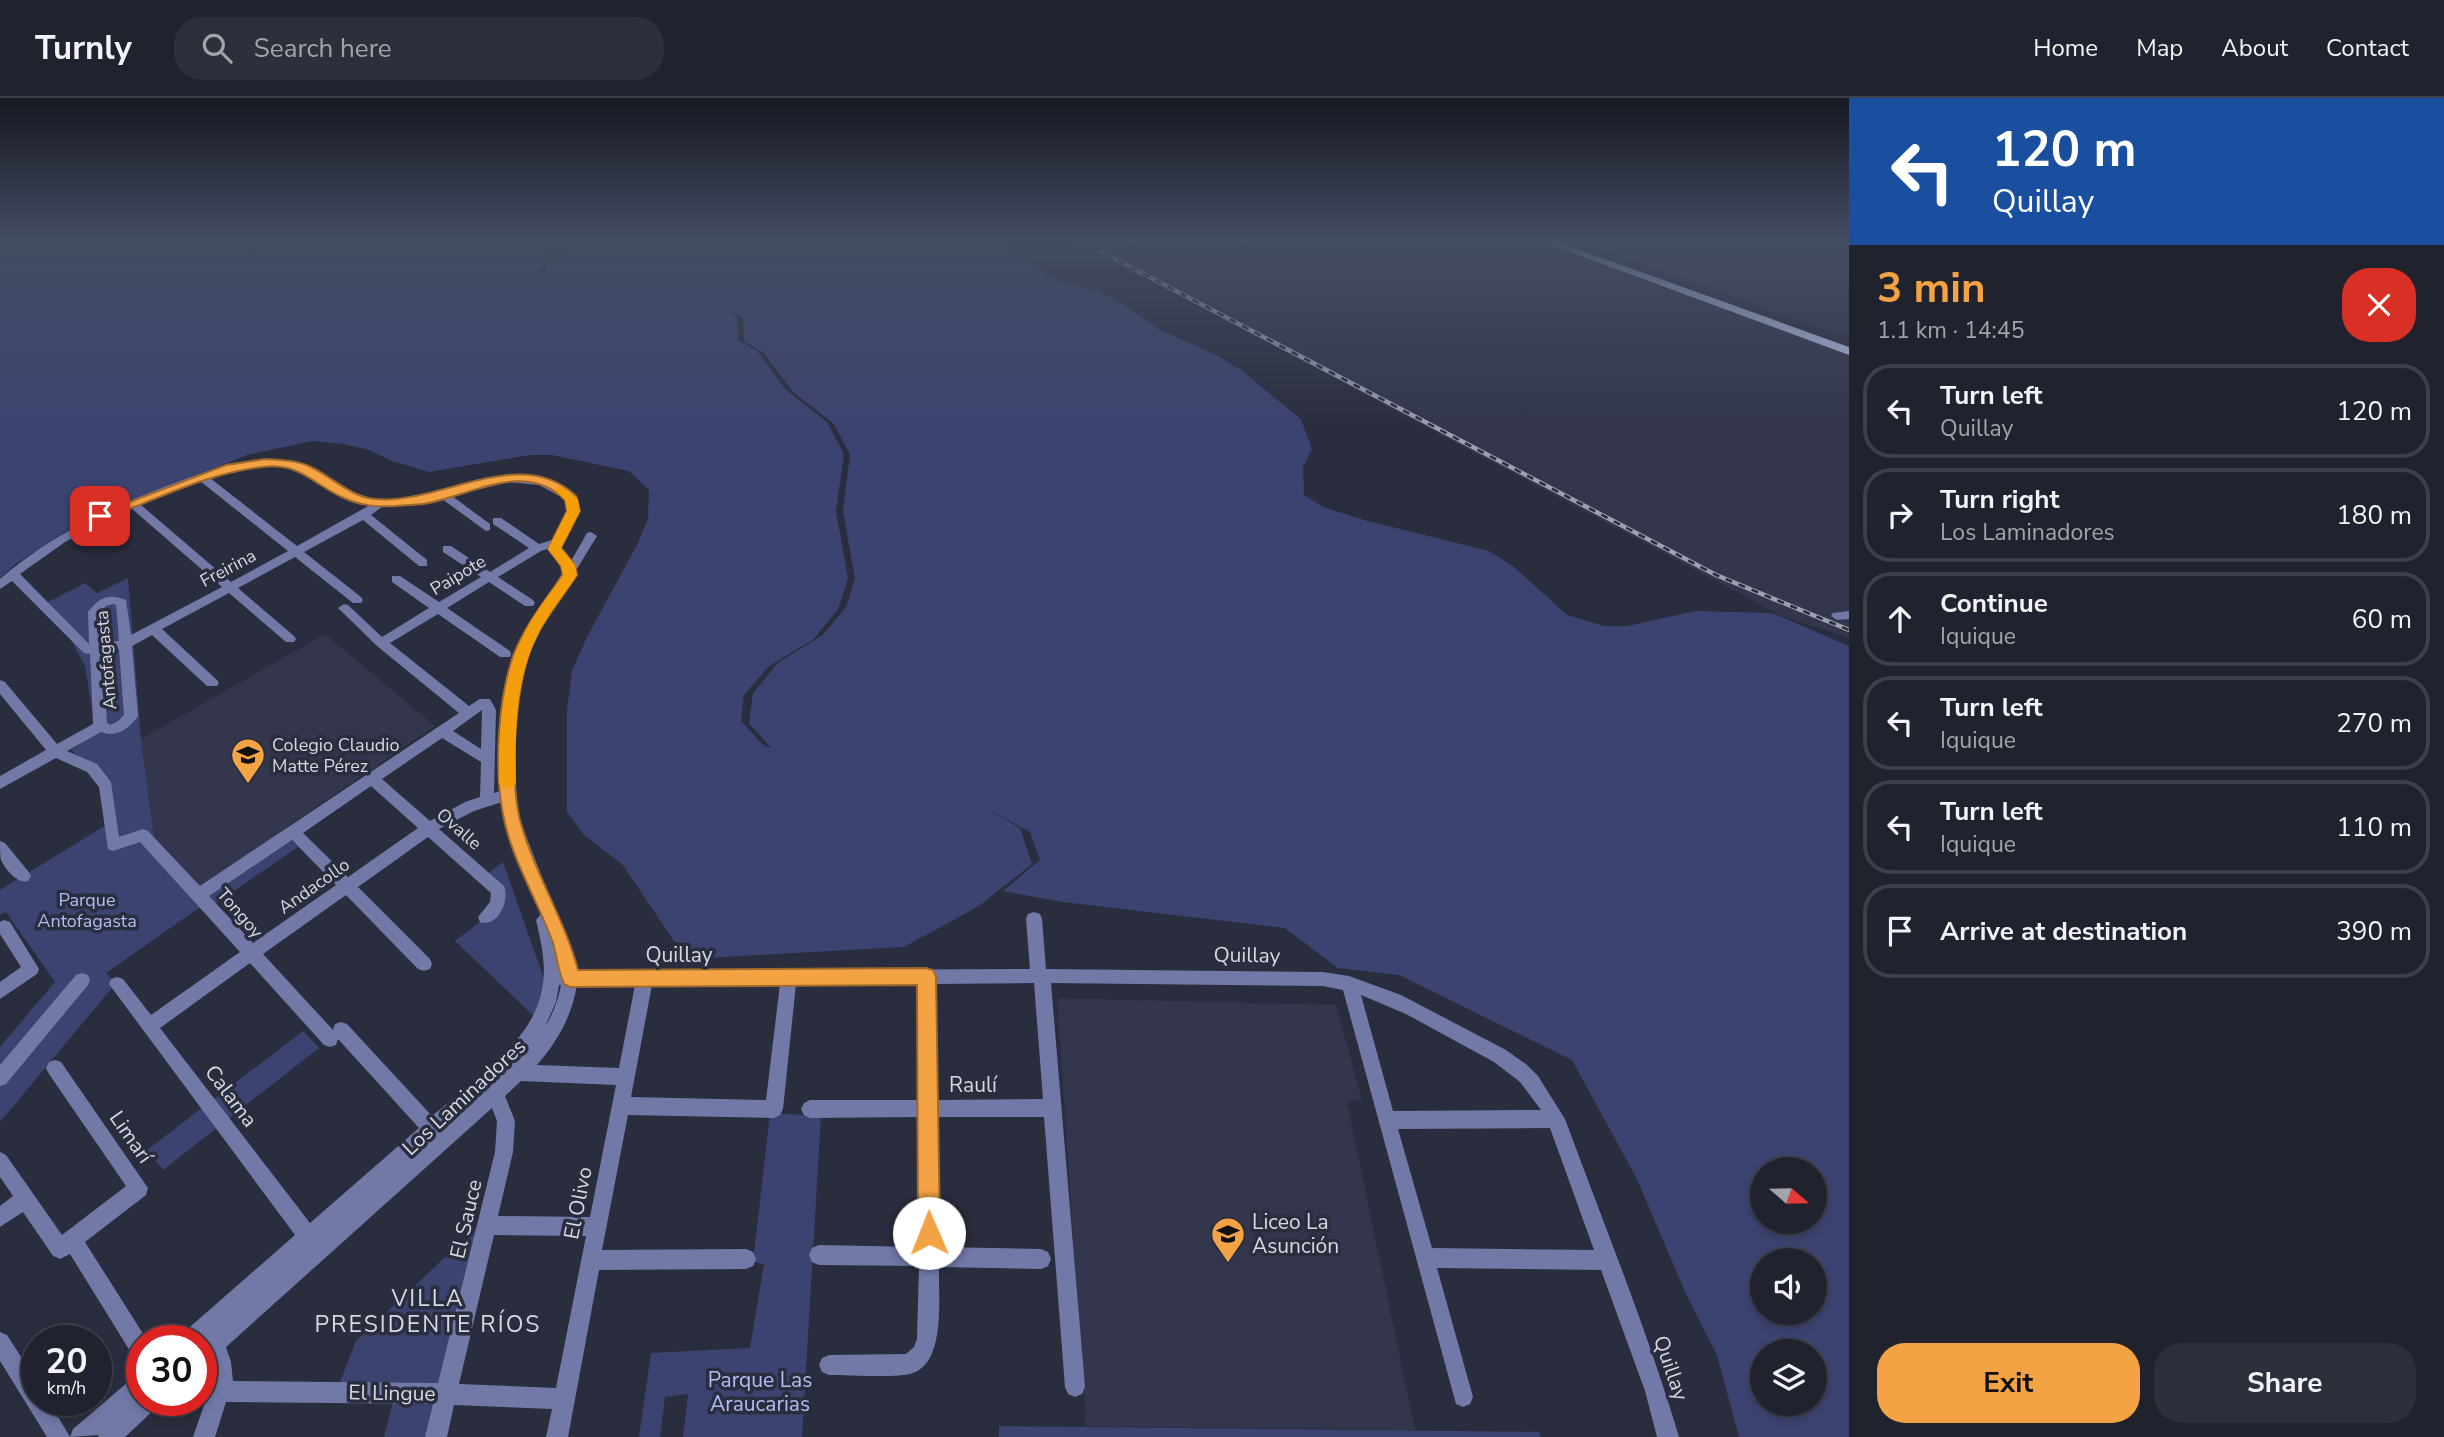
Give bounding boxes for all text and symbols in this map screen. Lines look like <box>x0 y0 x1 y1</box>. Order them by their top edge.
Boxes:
search box <box>174 17 664 80</box>
text: Turnly <box>35 26 132 71</box>
icon: search <box>198 29 236 67</box>
text: Search here <box>254 31 392 66</box>
text: Home <box>2033 32 2098 64</box>
text: Map <box>2136 32 2183 64</box>
text: About <box>2221 32 2288 64</box>
text: Contact <box>2326 32 2409 64</box>
text: 120 m <box>1992 116 2136 183</box>
icon: left <box>1877 126 1968 217</box>
text: Quillay <box>1992 180 2094 223</box>
text: 3 min <box>1877 260 1986 317</box>
button: close <box>2342 268 2416 342</box>
text: 1.1 km · 14:45 <box>1877 315 2024 346</box>
text: Turn left <box>1940 378 2043 413</box>
icon: left <box>1881 392 1919 430</box>
text: 120 m <box>2336 394 2412 429</box>
text: Quillay <box>1940 413 2013 444</box>
text: Turn right <box>1940 482 2059 517</box>
pin <box>70 486 130 546</box>
icon: right <box>1881 496 1919 534</box>
icon: arrive <box>81 497 119 535</box>
text: 180 m <box>2336 498 2412 533</box>
text: Los Laminadores <box>1940 517 2115 548</box>
street label: Freirina <box>196 543 260 593</box>
street label: Paipote <box>426 549 490 601</box>
text: Continue <box>1940 586 2048 621</box>
icon: ahead <box>1881 600 1919 638</box>
text: 60 m <box>2352 602 2412 637</box>
street label: Antofagasta <box>90 609 122 711</box>
text: Iquique <box>1940 621 2016 652</box>
text: Turn left <box>1940 690 2043 725</box>
icon: left <box>1881 704 1919 742</box>
text: 270 m <box>2336 706 2412 741</box>
text: Iquique <box>1940 725 2016 756</box>
place label: Colegio Claudio Matte Pérez <box>272 733 399 778</box>
school or university icon: Colegio Claudio Matte Pérez <box>229 736 267 785</box>
text: Turn left <box>1940 794 2043 829</box>
street label: Ovalle <box>431 803 487 855</box>
icon: left <box>1881 808 1919 846</box>
text: 110 m <box>2336 810 2412 845</box>
text: Iquique <box>1940 829 2016 860</box>
street label: Andacollo <box>273 853 355 919</box>
street label: Tongoy <box>211 883 269 944</box>
park label: Parque Antofagasta <box>37 888 137 933</box>
icon: arrive <box>1881 912 1919 950</box>
text: Arrive at destination <box>1940 914 2187 949</box>
text: 390 m <box>2336 914 2412 949</box>
street label: Quillay <box>1213 940 1281 970</box>
street label: Quillay <box>645 941 713 969</box>
street label: Los Laminadores <box>396 1032 532 1162</box>
street label: Calama <box>198 1059 264 1133</box>
street label: Raulí <box>949 1071 998 1099</box>
street label: Limarí <box>103 1105 160 1170</box>
north arrow <box>1750 1157 1827 1234</box>
map controls <box>1750 1157 1827 1416</box>
street label: El Olivo <box>557 1164 599 1242</box>
street label: El Sauce <box>443 1177 489 1261</box>
position arrow <box>892 1196 966 1270</box>
place label: Liceo La Asunción <box>1252 1208 1339 1260</box>
school or university icon: Liceo La Asunción <box>1209 1215 1247 1264</box>
button: sound <box>1750 1248 1827 1325</box>
district label: VILLA PRESIDENTE RÍOS <box>315 1283 541 1340</box>
speed limit sign: 30 <box>126 1325 217 1416</box>
street label: Quillay <box>1647 1332 1695 1404</box>
text: 20 <box>45 1338 88 1385</box>
button: layers <box>1750 1339 1827 1416</box>
button: Exit <box>1877 1343 2140 1423</box>
button: Share <box>2154 1343 2416 1423</box>
park label: Parque Las Araucarias <box>708 1366 812 1418</box>
text: km/h <box>47 1376 86 1400</box>
street label: El Lingue <box>348 1378 436 1408</box>

